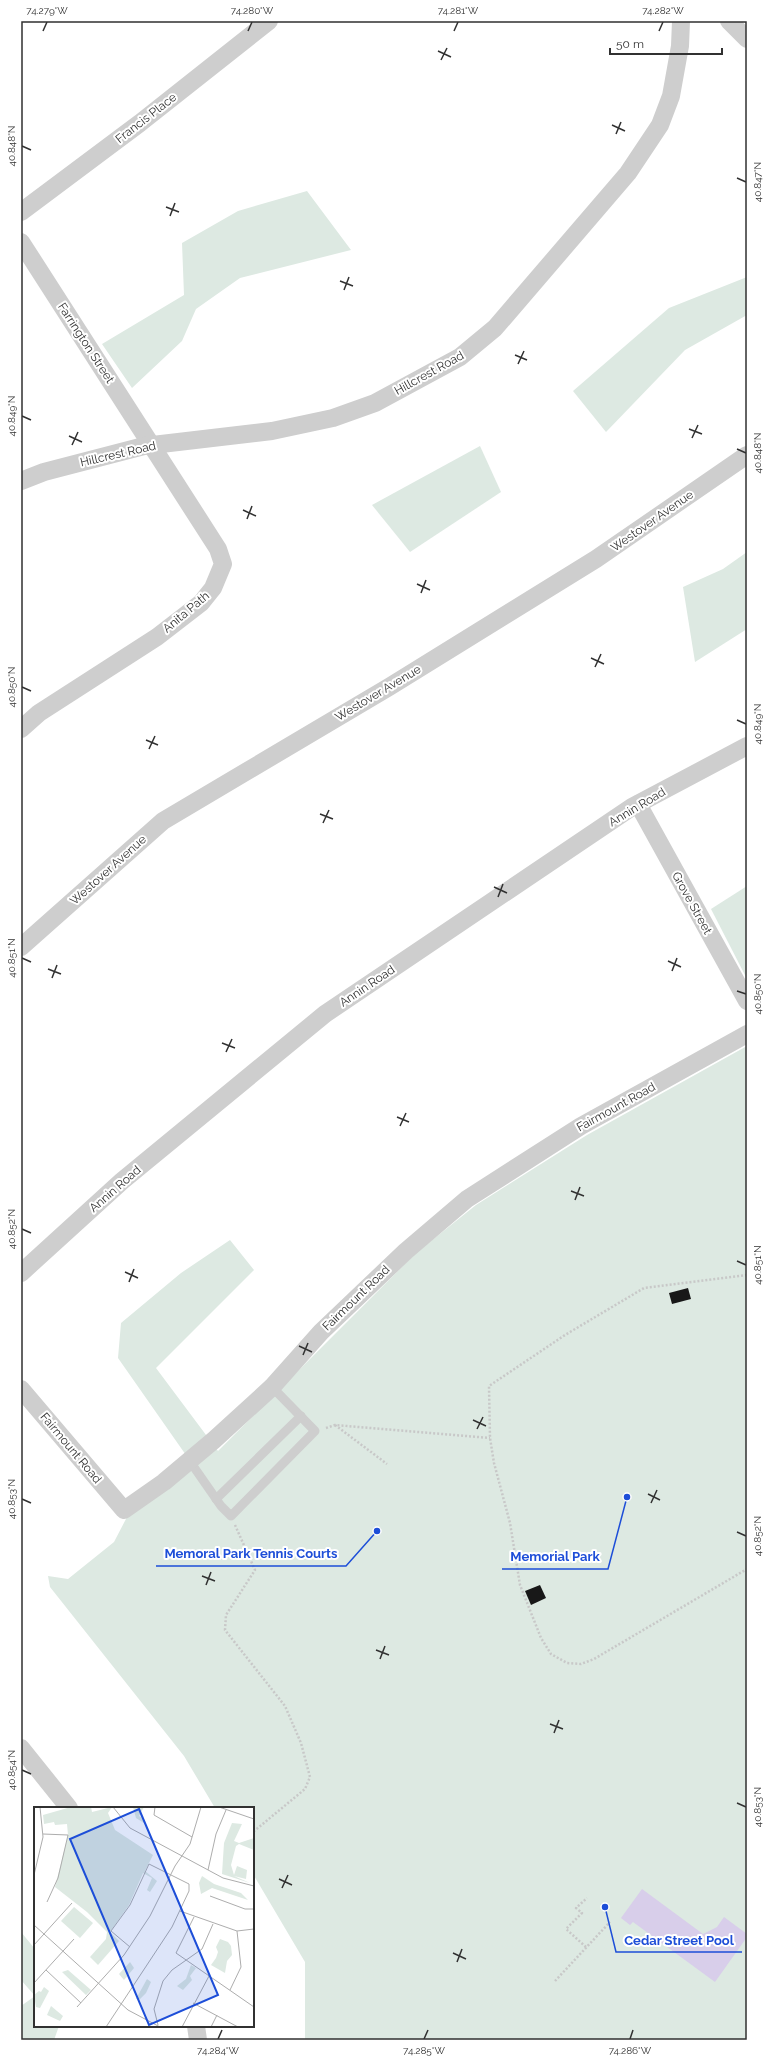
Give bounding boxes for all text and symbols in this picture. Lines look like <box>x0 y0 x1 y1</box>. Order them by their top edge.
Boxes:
text: 74.279°W <box>26 5 68 16</box>
text: 74.280°W <box>231 5 274 16</box>
text: 74.281°W <box>438 5 479 16</box>
text: 74.282°W <box>642 5 684 16</box>
scale bar <box>610 30 722 56</box>
text: 50 m <box>616 37 644 51</box>
street label: Francis Place <box>113 90 179 146</box>
text: 40.848°N <box>6 125 17 167</box>
text: 40.847°N <box>752 162 763 202</box>
street label: Farrington Street <box>55 300 117 386</box>
street label: Hillcrest Road <box>392 348 466 398</box>
text: 40.849°N <box>6 396 17 436</box>
text: 40.848°N <box>752 432 763 474</box>
street label: Hillcrest Road <box>79 438 157 470</box>
street label: Westover Avenue <box>608 487 696 555</box>
street label: Anita Path <box>160 589 212 635</box>
street label: Westover Avenue <box>333 662 423 724</box>
text: 40.850°N <box>6 666 17 708</box>
text: 40.849°N <box>752 704 763 744</box>
street label: Annin Road <box>606 785 668 829</box>
street label: Westover Avenue <box>67 832 149 908</box>
street label: Grove Street <box>669 869 715 937</box>
text: 40.851°N <box>6 938 17 978</box>
street label: Annin Road <box>337 962 397 1010</box>
text: 40.850°N <box>752 973 763 1015</box>
street label: Fairmount Road <box>574 1080 658 1134</box>
street label: Annin Road <box>86 1163 144 1215</box>
text: 40.852°N <box>6 1209 17 1249</box>
text: 40.851°N <box>752 1245 763 1285</box>
street label: Fairmount Road <box>320 1262 392 1334</box>
street label: Fairmount Road <box>37 1410 105 1486</box>
text: 40.853°N <box>6 1479 17 1519</box>
text: 40.852°N <box>752 1516 763 1556</box>
callout: Memoral Park Tennis Courts <box>156 1541 346 1566</box>
callout: Memorial Park <box>502 1544 608 1569</box>
text: Memoral Park Tennis Courts <box>164 1546 338 1561</box>
text: Memorial Park <box>510 1549 600 1564</box>
text: 40.854°N <box>6 1750 17 1790</box>
text: 40.853°N <box>752 1787 763 1827</box>
inset map <box>34 1807 254 2027</box>
callout: Cedar Street Pool <box>616 1927 742 1952</box>
text: Cedar Street Pool <box>624 1933 735 1948</box>
text: 74.284°W <box>197 2045 239 2056</box>
text: 74.285°W <box>403 2045 445 2056</box>
text: 74.286°W <box>609 2045 652 2056</box>

